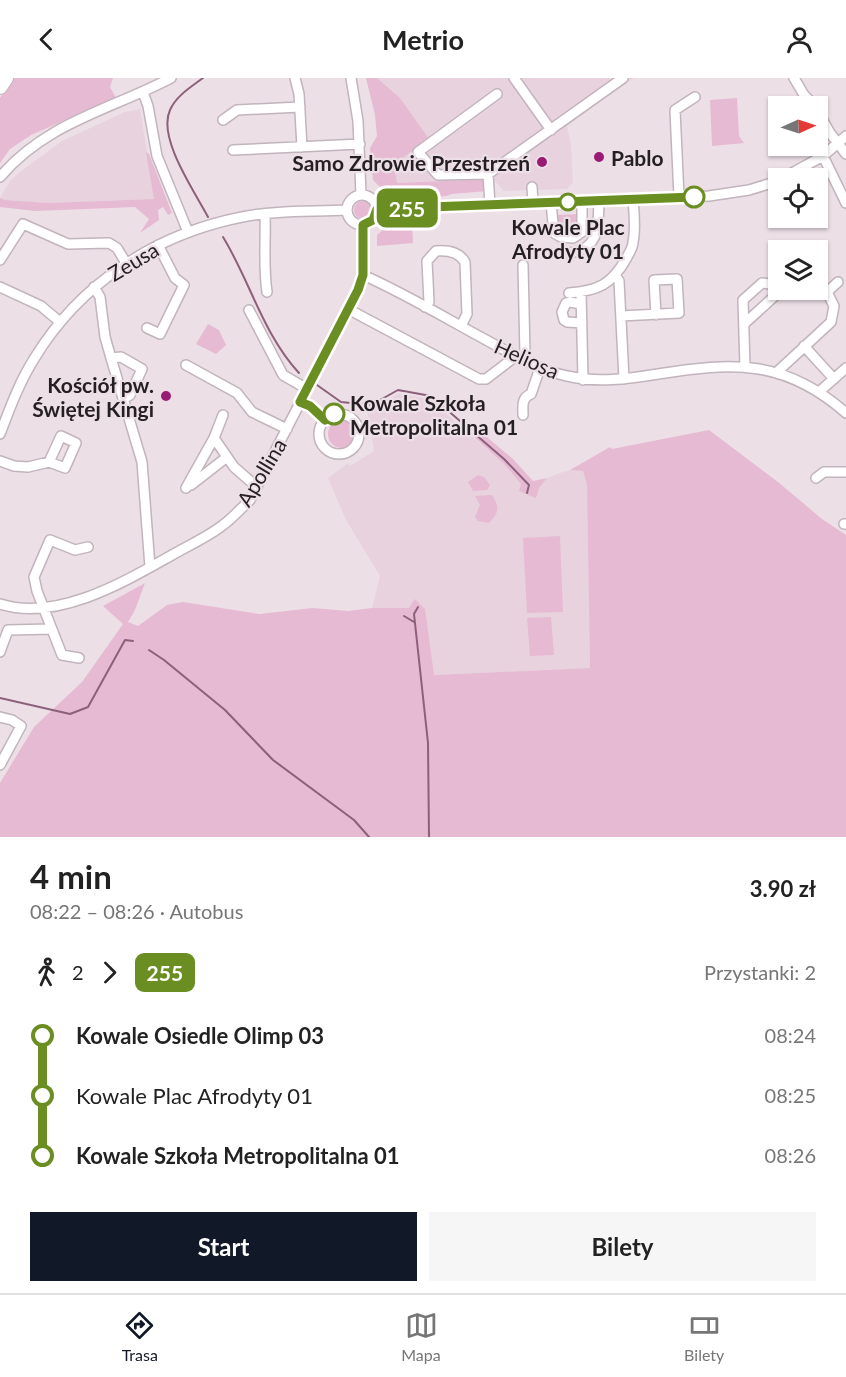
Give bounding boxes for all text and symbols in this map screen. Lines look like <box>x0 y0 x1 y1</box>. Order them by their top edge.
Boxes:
icon: back <box>30 23 63 56</box>
text: Metrio <box>382 23 464 56</box>
icon: person <box>783 23 816 56</box>
north arrow <box>768 96 828 156</box>
map controls <box>768 96 828 300</box>
place label: Pablo <box>611 145 664 170</box>
place label: Samo Zdrowie Przestrzeń <box>292 150 530 175</box>
marker: Pablo <box>592 150 606 164</box>
marker: Samo Zdrowie Przestrzeń <box>535 155 549 169</box>
button: locate <box>768 168 828 228</box>
unlabelled marker <box>683 186 705 208</box>
line badge: 255 <box>372 188 442 228</box>
marker: Kowale Plac Afrodyty 01 <box>559 193 577 211</box>
text: 255 <box>389 196 425 221</box>
place label: Kowale Plac Afrodyty 01 <box>511 214 625 263</box>
street label: Zeusa <box>103 236 163 286</box>
button: layers <box>768 240 828 300</box>
street label: Heliosa <box>491 333 563 383</box>
place label: Kościół pw. Świętej Kingi <box>32 372 154 421</box>
marker: Kościół pw. Świętej Kingi <box>159 389 173 403</box>
place label: Kowale Szkoła Metropolitalna 01 <box>350 390 518 439</box>
marker: Kowale Szkoła Metropolitalna 01 <box>323 403 345 425</box>
street label: Apollina <box>231 433 291 511</box>
text: 4 min <box>30 856 112 896</box>
text: 3.90 zł <box>750 875 816 902</box>
text: 08:22 – 08:26 · Autobus <box>30 899 243 923</box>
icon: walk <box>30 956 63 989</box>
icon: forward <box>93 956 126 989</box>
text: 2 <box>72 960 84 984</box>
text: 255 <box>147 960 183 985</box>
text: Przystanki: 2 <box>704 960 816 984</box>
text: Kowale Osiedle Olimp 03 <box>76 1022 324 1049</box>
text: 08:24 <box>765 1023 816 1047</box>
text: Kowale Plac Afrodyty 01 <box>76 1082 313 1109</box>
text: 08:25 <box>765 1083 816 1107</box>
text: Kowale Szkoła Metropolitalna 01 <box>76 1142 400 1169</box>
text: 08:26 <box>765 1143 816 1167</box>
button: Start <box>30 1212 417 1281</box>
button: Bilety <box>429 1212 816 1281</box>
tab: Trasa <box>122 1309 158 1364</box>
tab: Mapa <box>401 1309 441 1364</box>
tab: Bilety <box>684 1309 724 1364</box>

